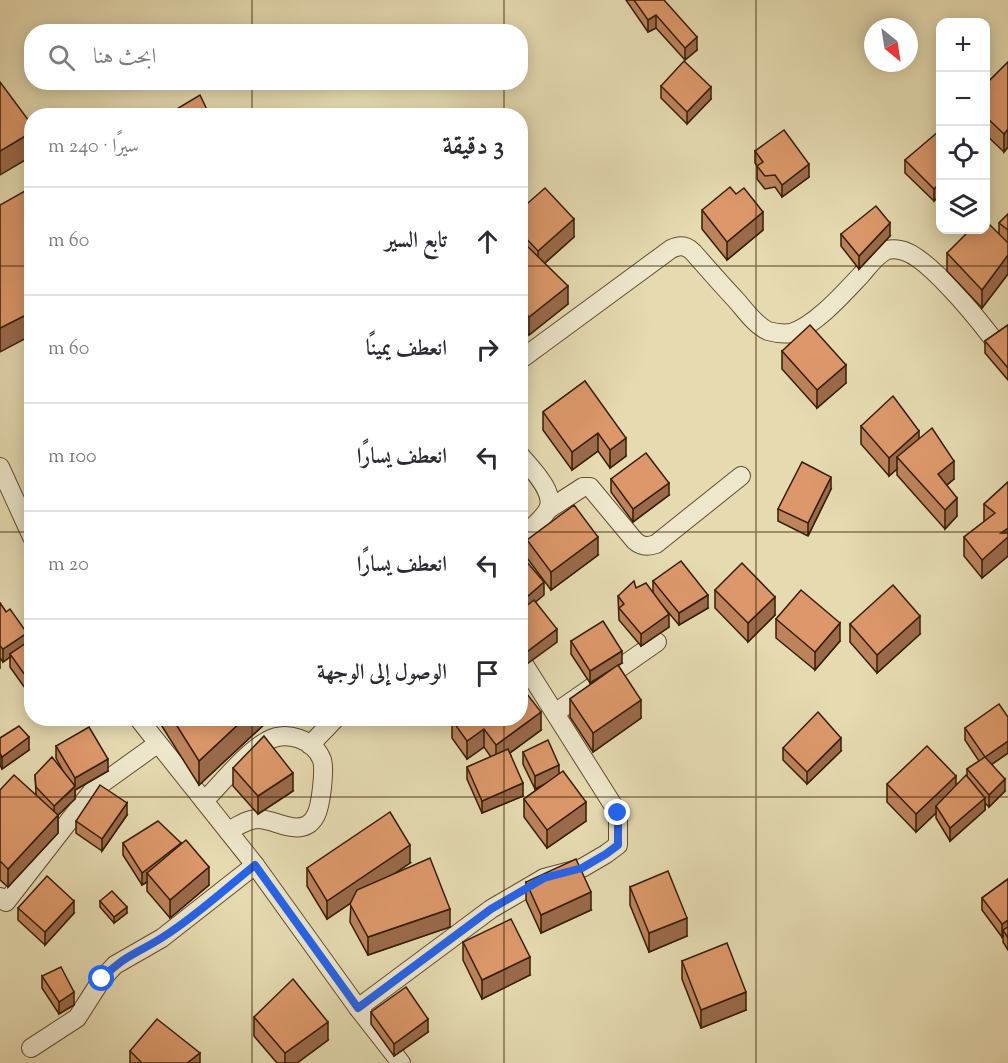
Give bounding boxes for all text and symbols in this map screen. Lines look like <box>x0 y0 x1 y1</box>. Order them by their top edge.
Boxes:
north arrow <box>864 18 918 72</box>
map controls <box>936 18 990 234</box>
button: + <box>936 18 990 72</box>
search box <box>24 24 528 90</box>
icon: search <box>45 41 78 74</box>
text: ابحث هنا <box>93 42 156 74</box>
button: − <box>936 72 990 126</box>
button: locate <box>936 126 990 180</box>
text: 3 دقيقة <box>443 129 504 166</box>
text: سيرًا · 240 m <box>48 133 139 162</box>
button: layers <box>936 180 990 234</box>
icon: ahead <box>471 225 504 258</box>
text: تابع السير <box>385 226 447 258</box>
text: 60 m <box>48 227 89 256</box>
icon: right <box>471 333 504 366</box>
text: انعطف يمينًا <box>366 334 447 366</box>
text: 60 m <box>48 335 89 364</box>
icon: left <box>471 441 504 474</box>
text: انعطف يسارًا <box>357 442 447 474</box>
text: 100 m <box>48 443 97 472</box>
icon: left <box>471 549 504 582</box>
text: انعطف يسارًا <box>357 550 447 582</box>
text: 20 m <box>48 551 89 580</box>
icon: arrive <box>471 657 504 690</box>
text: الوصول إلى الوجهة <box>317 658 447 690</box>
route end <box>604 799 630 825</box>
route start <box>88 965 114 991</box>

